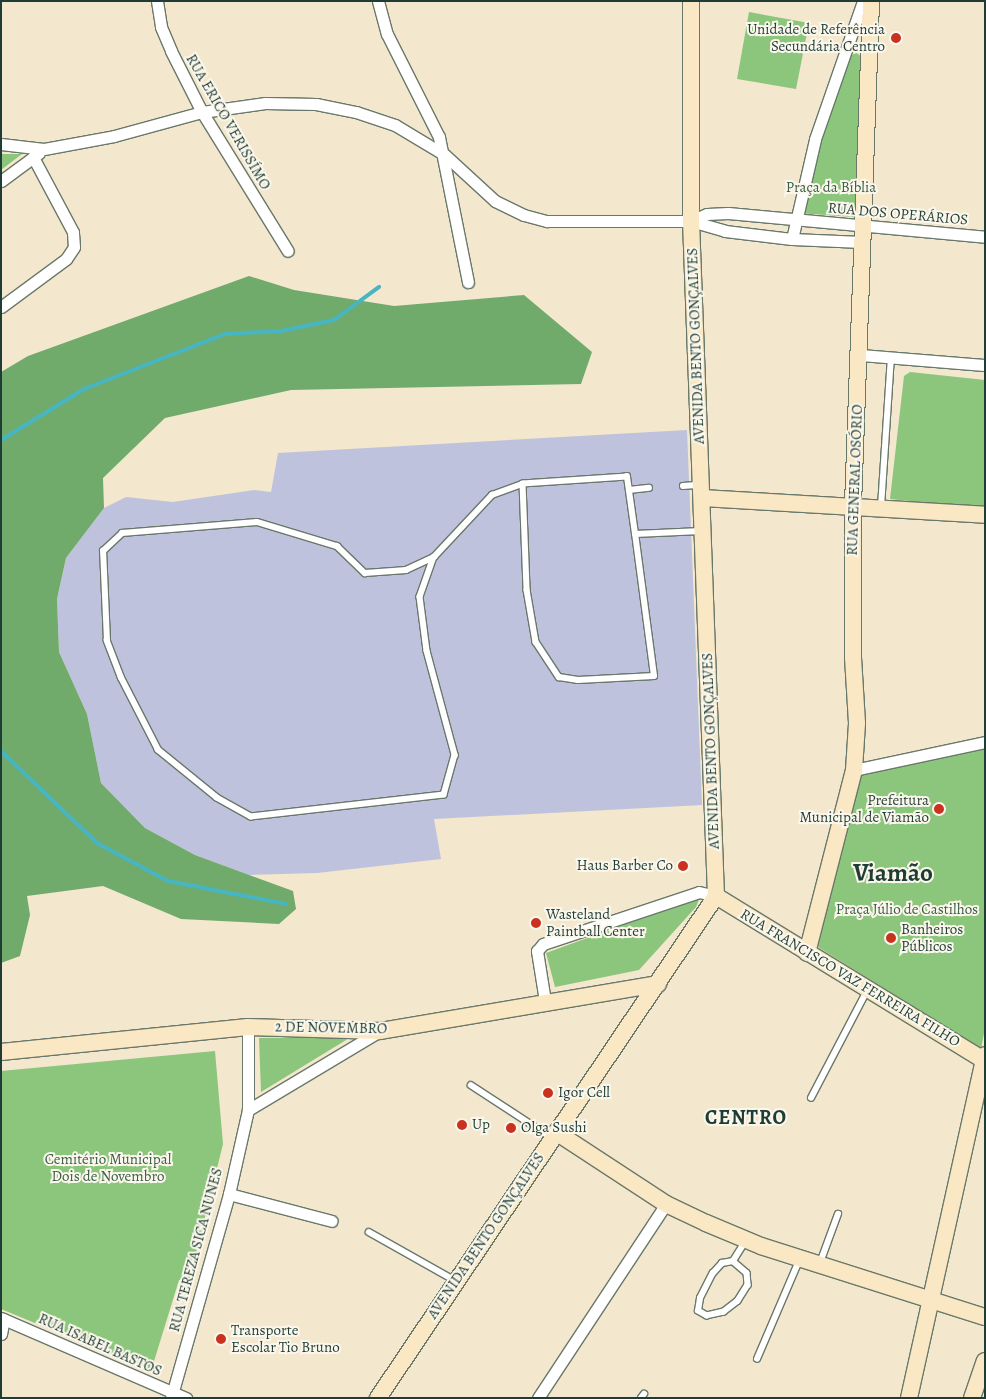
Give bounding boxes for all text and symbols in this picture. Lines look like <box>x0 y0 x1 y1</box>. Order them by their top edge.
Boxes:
place label: Unidade de Referência Secundária Centro <box>747 20 885 55</box>
marker: Unidade de Referência Secundária Centro <box>889 31 903 45</box>
street label: RUA ERICO VERISSÍMO <box>182 51 274 193</box>
park label: Praça da Bíblia <box>786 179 876 197</box>
street label: RUA DOS OPERÁRIOS <box>827 199 969 229</box>
street label: AVENIDA BENTO GONÇALVES <box>684 248 708 444</box>
street label: RUA GENERAL OSÓRIO <box>843 404 867 556</box>
street label: AVENIDA BENTO GONÇALVES <box>699 653 723 849</box>
place label: Prefeitura Municipal de Viamão <box>799 791 929 826</box>
marker: Prefeitura Municipal de Viamão <box>933 803 945 815</box>
place label: Haus Barber Co <box>577 857 673 875</box>
district label: Viamão <box>853 858 933 888</box>
marker: Haus Barber Co <box>677 860 689 872</box>
park label: Praça Júlio de Castilhos <box>836 901 978 919</box>
place label: Wasteland Paintball Center <box>546 905 645 940</box>
street label: RUA FRANCISCO VAZ FERREIRA FILHO <box>737 905 963 1051</box>
marker: Wasteland Paintball Center <box>530 917 542 929</box>
place label: Banheiros Públicos <box>901 920 963 955</box>
marker: Banheiros Públicos <box>885 932 897 944</box>
street label: 2 DE NOVEMBRO <box>275 1018 387 1038</box>
place label: Igor Cell <box>558 1084 610 1102</box>
marker: Igor Cell <box>542 1087 554 1099</box>
district label: CENTRO <box>704 1105 788 1129</box>
place label: Up <box>472 1116 490 1134</box>
marker: Up <box>456 1119 468 1131</box>
place label: Olga Sushi <box>521 1119 587 1137</box>
marker: Olga Sushi <box>505 1122 517 1134</box>
park label: Cemitério Municipal Dois de Novembro <box>45 1150 171 1185</box>
street label: AVENIDA BENTO GONÇALVES <box>424 1150 548 1322</box>
street label: RUA TEREZA SICA NUNES <box>165 1166 227 1334</box>
street label: RUA ISABEL BASTOS <box>36 1310 164 1380</box>
place label: Transporte Escolar Tio Bruno <box>231 1321 340 1356</box>
marker: Transporte Escolar Tio Bruno <box>215 1333 227 1345</box>

